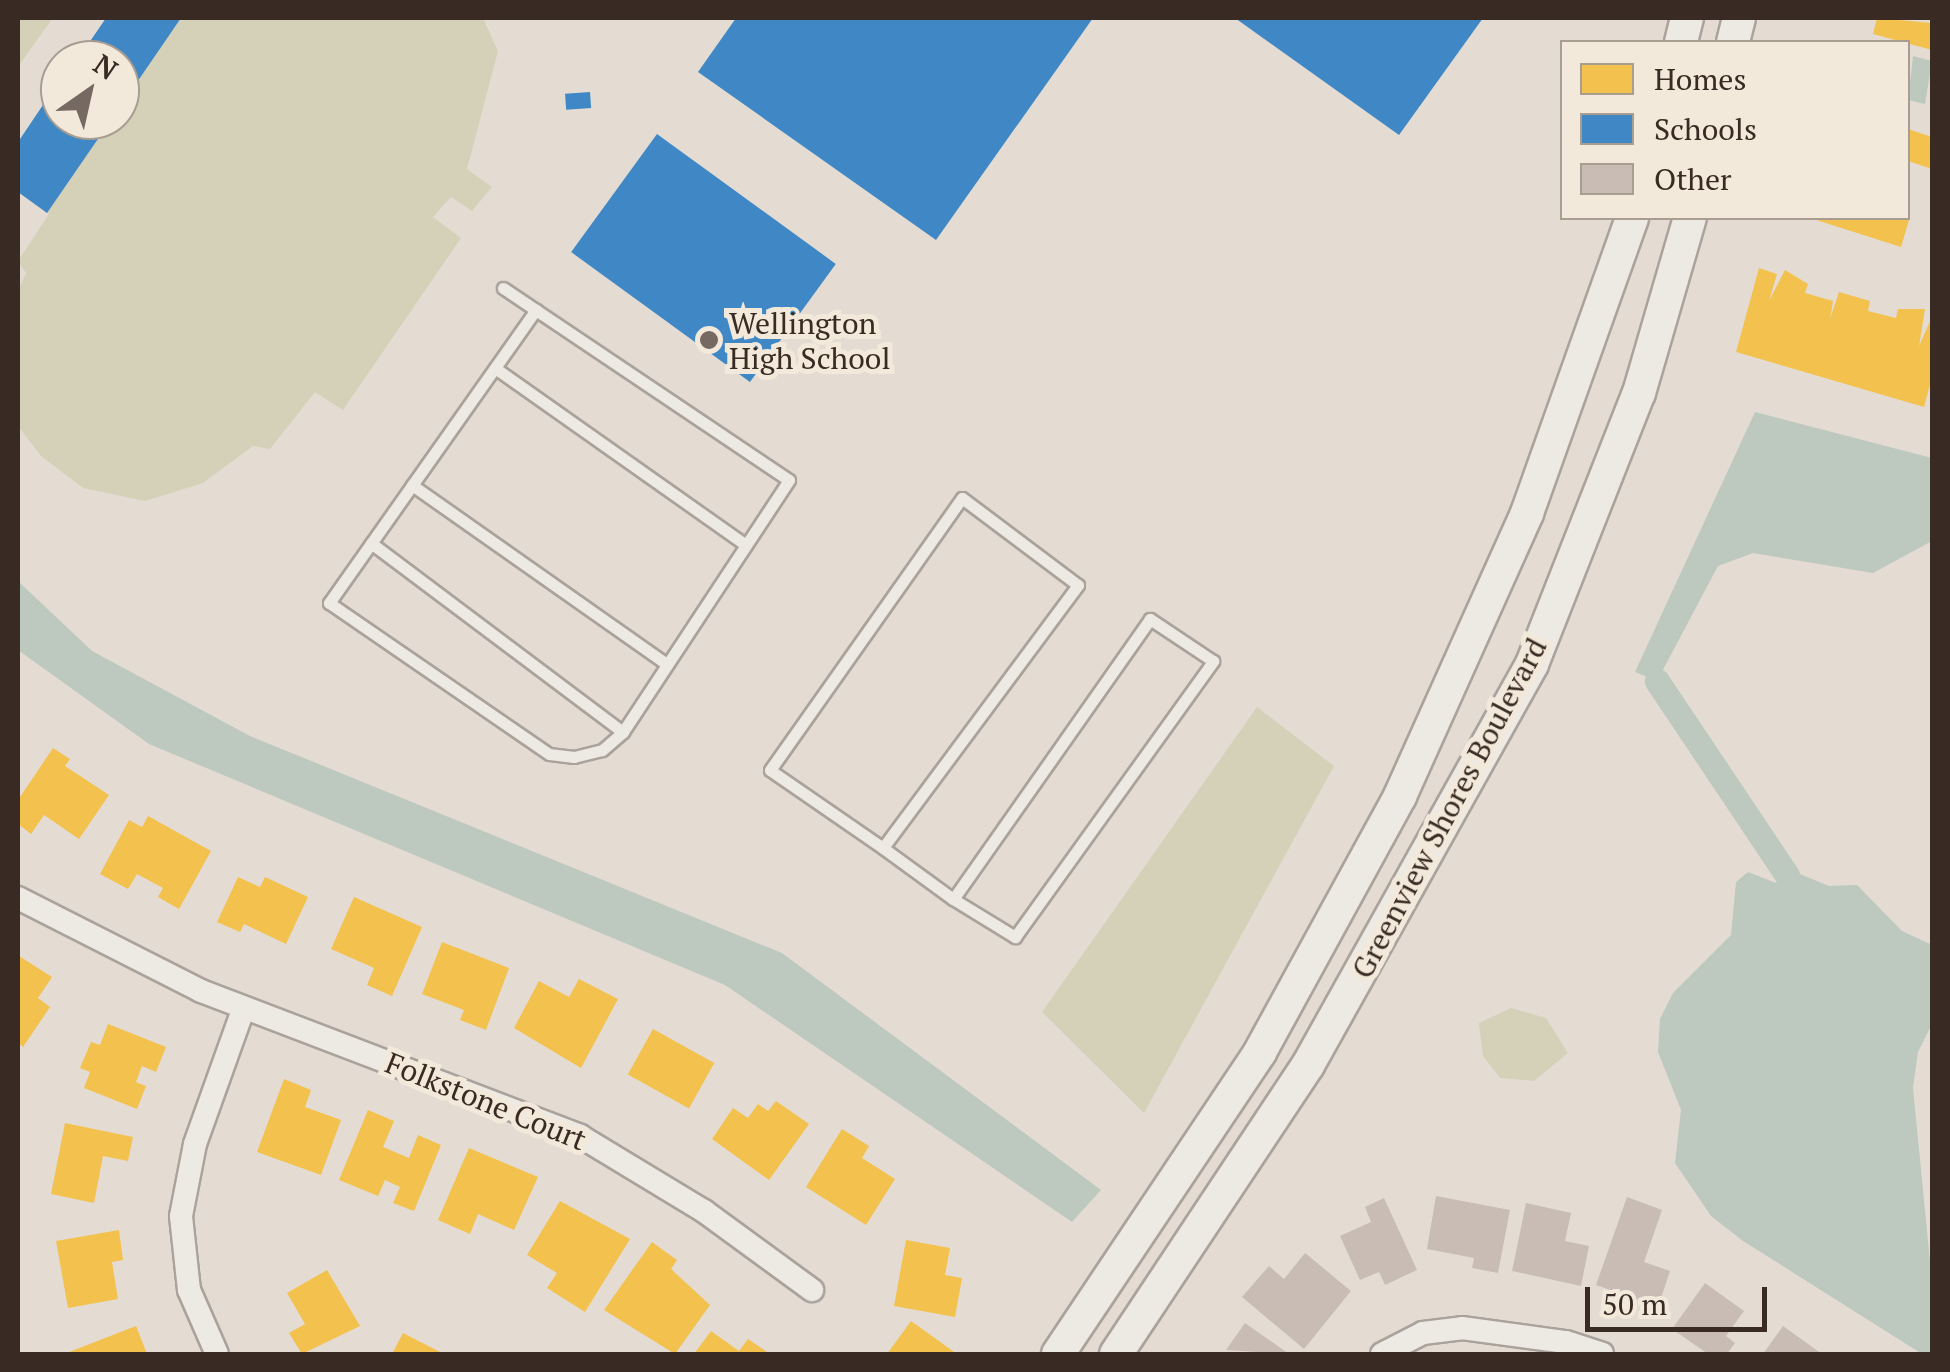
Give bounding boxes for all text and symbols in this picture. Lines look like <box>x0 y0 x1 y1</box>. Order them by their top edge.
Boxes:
north arrow <box>40 40 140 140</box>
legend <box>1560 40 1910 220</box>
text: N <box>87 45 125 88</box>
text: Homes <box>1654 59 1746 99</box>
text: Schools <box>1654 109 1757 149</box>
text: Other <box>1654 159 1732 199</box>
place label: Wellington High School <box>729 305 890 376</box>
marker: Wellington High School <box>698 329 720 351</box>
street label: Greenview Shores Boulevard <box>1344 632 1554 984</box>
street label: Folkstone Court <box>380 1044 592 1158</box>
scale bar <box>1590 1267 1772 1329</box>
text: 50 m <box>1602 1284 1667 1324</box>

